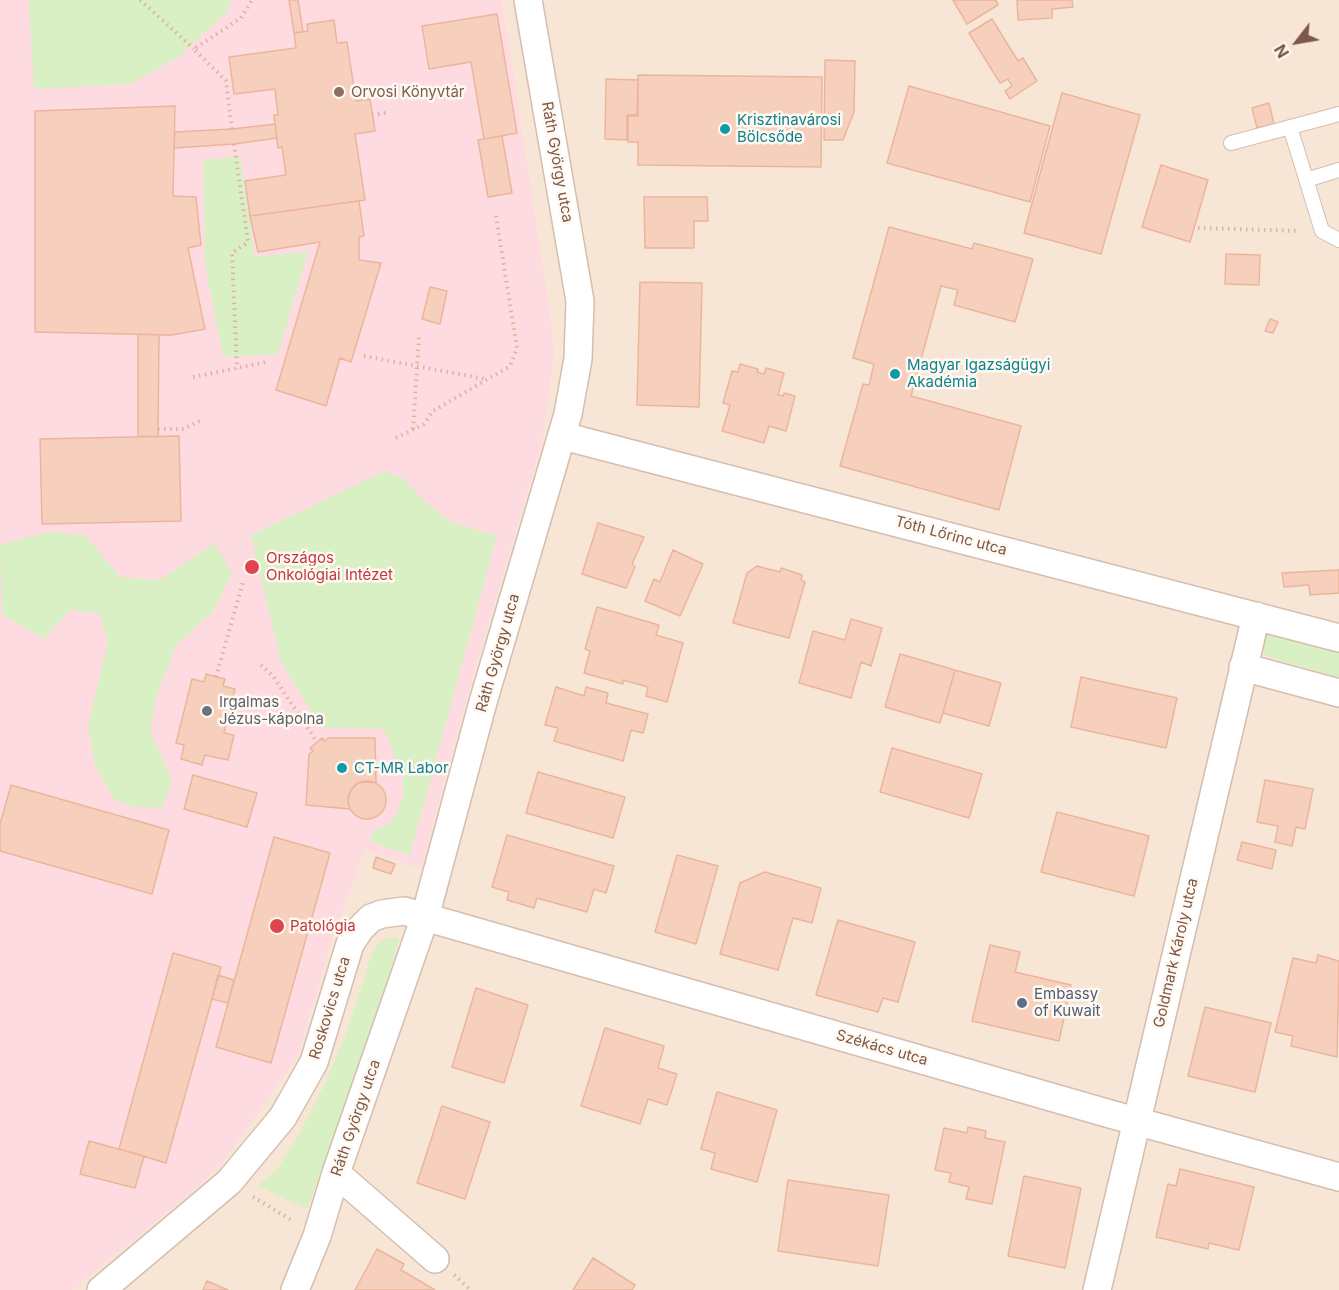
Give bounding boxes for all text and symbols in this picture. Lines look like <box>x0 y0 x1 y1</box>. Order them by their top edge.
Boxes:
north arrow <box>1267 12 1327 72</box>
text: N <box>1270 41 1293 62</box>
place label: Orvosi Könyvtár <box>351 83 465 101</box>
marker: Orvosi Könyvtár <box>332 85 346 99</box>
street label: Ráth György utca <box>538 100 576 224</box>
place label: Krisztinavárosi Bölcsőde <box>737 111 841 146</box>
marker: Krisztinavárosi Bölcsőde <box>718 122 732 136</box>
place label: Magyar Igazságügyi Akadémia <box>907 356 1050 391</box>
marker: Magyar Igazságügyi Akadémia <box>888 367 902 381</box>
street label: Tóth Lőrinc utca <box>893 512 1009 560</box>
place label: Országos Onkológiai Intézet <box>266 549 393 584</box>
marker: Országos Onkológiai Intézet <box>243 558 261 576</box>
street label: Ráth György utca <box>472 592 524 714</box>
place label: Irgalmas Jézus-kápolna <box>219 693 324 728</box>
marker: Irgalmas Jézus-kápolna <box>200 704 214 718</box>
place label: CT-MR Labor <box>354 759 449 777</box>
marker: CT-MR Labor <box>335 761 349 775</box>
street label: Goldmark Károly utca <box>1150 876 1202 1030</box>
marker: Patológia <box>268 917 286 935</box>
place label: Patológia <box>290 917 356 935</box>
street label: Roskovics utca <box>306 954 354 1062</box>
place label: Embassy of Kuwait <box>1034 985 1100 1020</box>
marker: Embassy of Kuwait <box>1015 996 1029 1010</box>
street label: Székács utca <box>834 1026 930 1070</box>
street label: Ráth György utca <box>328 1057 384 1179</box>

